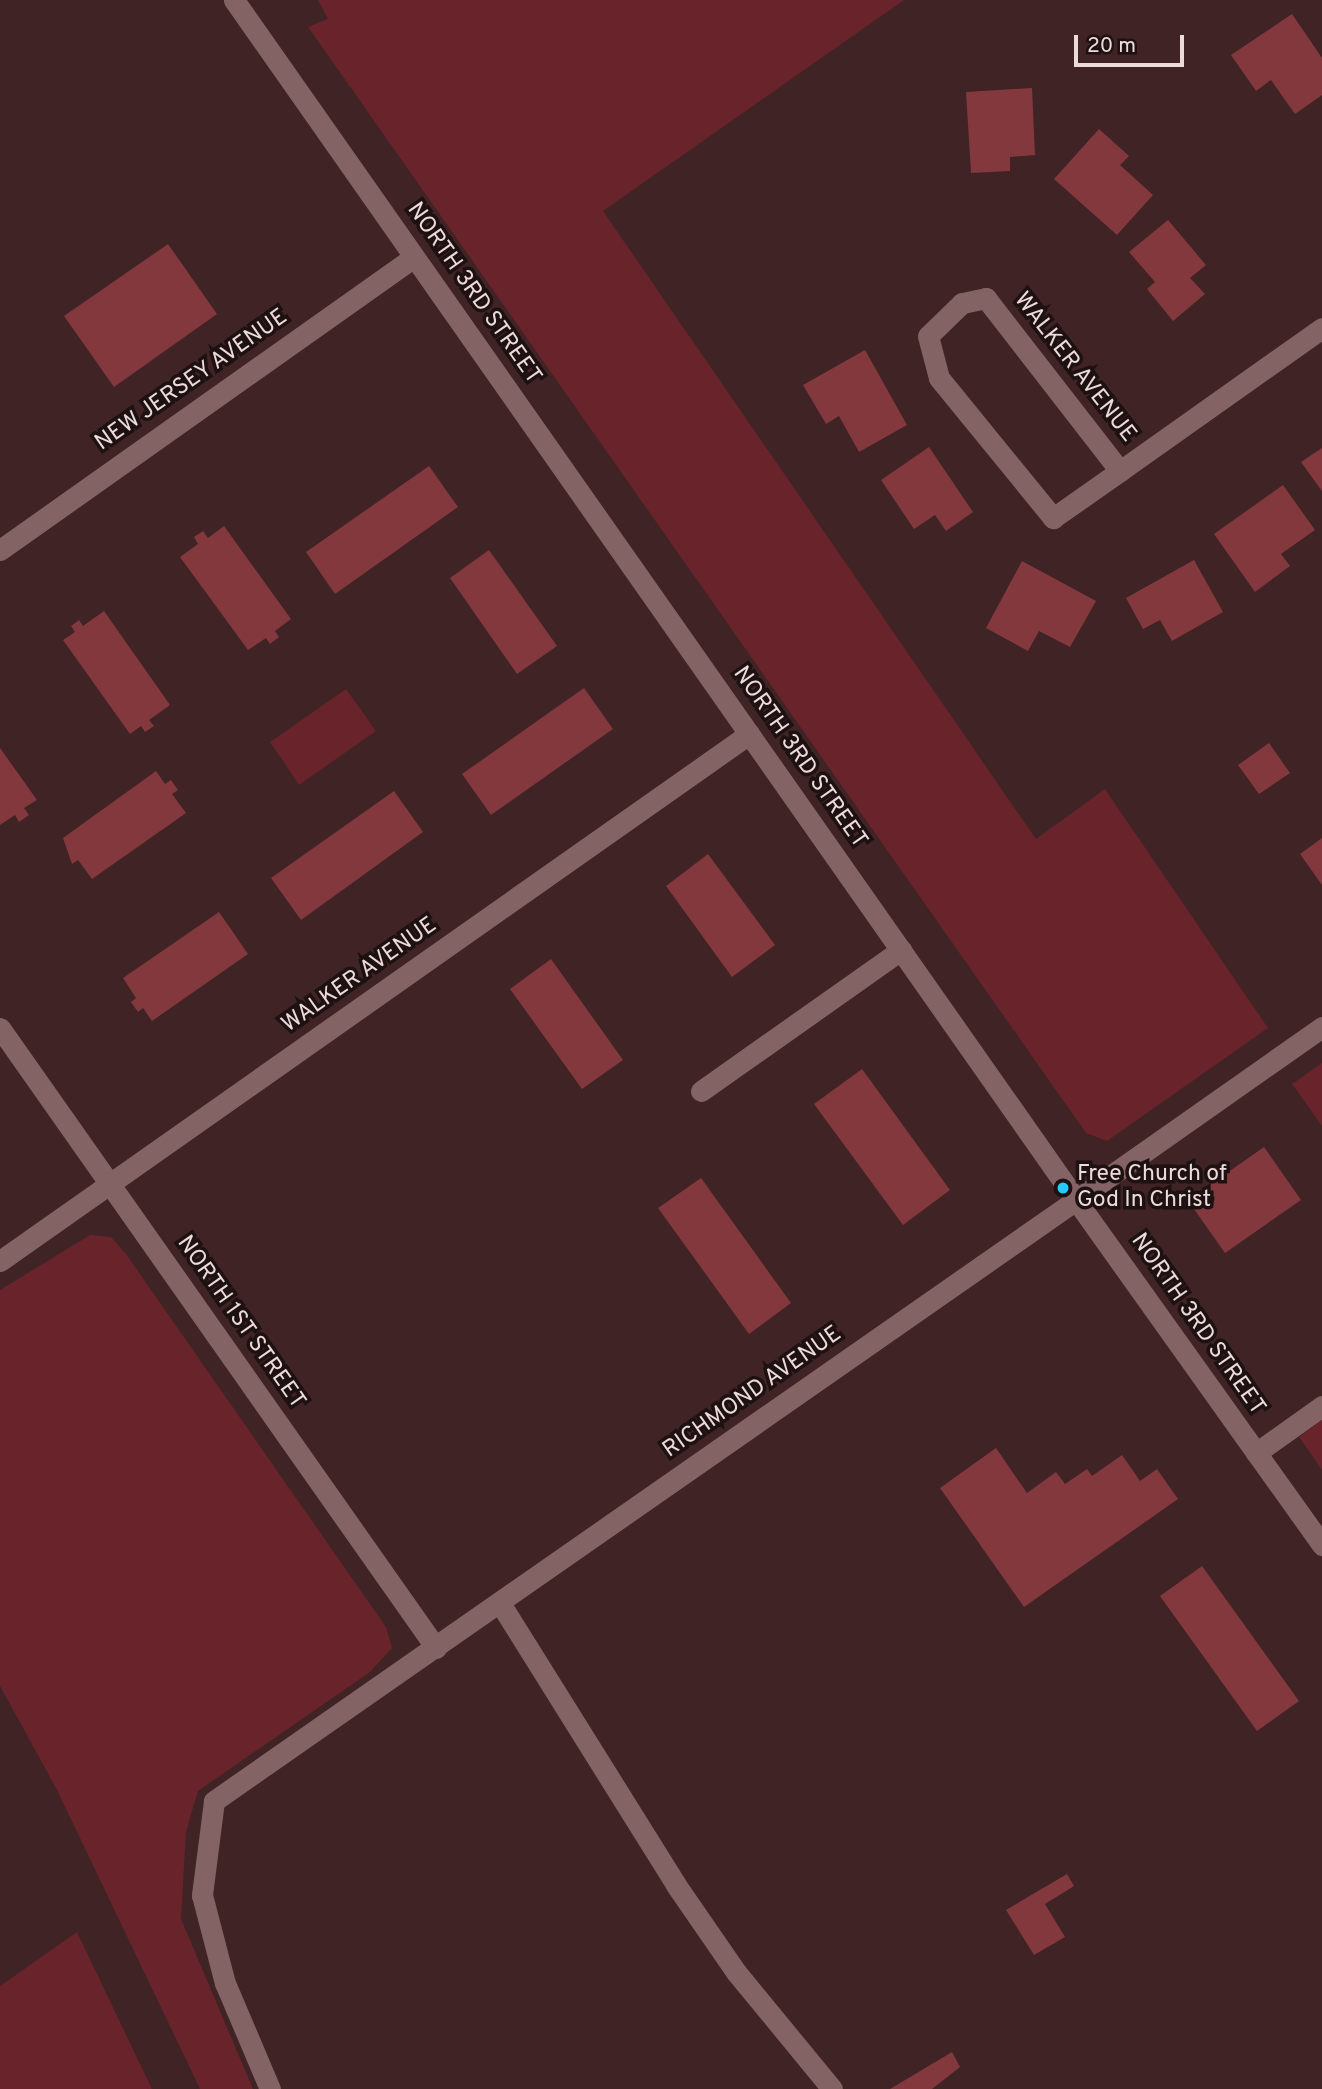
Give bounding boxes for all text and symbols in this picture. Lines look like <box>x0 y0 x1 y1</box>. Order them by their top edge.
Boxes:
scale bar <box>1077 21 1187 65</box>
text: 20 m <box>1087 33 1136 60</box>
street label: NORTH 3RD STREET <box>400 198 546 390</box>
street label: WALKER AVENUE <box>1007 287 1141 449</box>
street label: NEW JERSEY AVENUE <box>90 304 294 458</box>
street label: NORTH 3RD STREET <box>726 662 872 854</box>
street label: WALKER AVENUE <box>277 912 443 1040</box>
place label: Free Church of God In Christ <box>1077 1161 1227 1215</box>
marker: Free Church of God In Christ <box>1055 1180 1071 1196</box>
street label: NORTH 3RD STREET <box>1124 1229 1270 1421</box>
street label: NORTH 1ST STREET <box>170 1231 310 1415</box>
street label: RICHMOND AVENUE <box>658 1321 848 1465</box>

